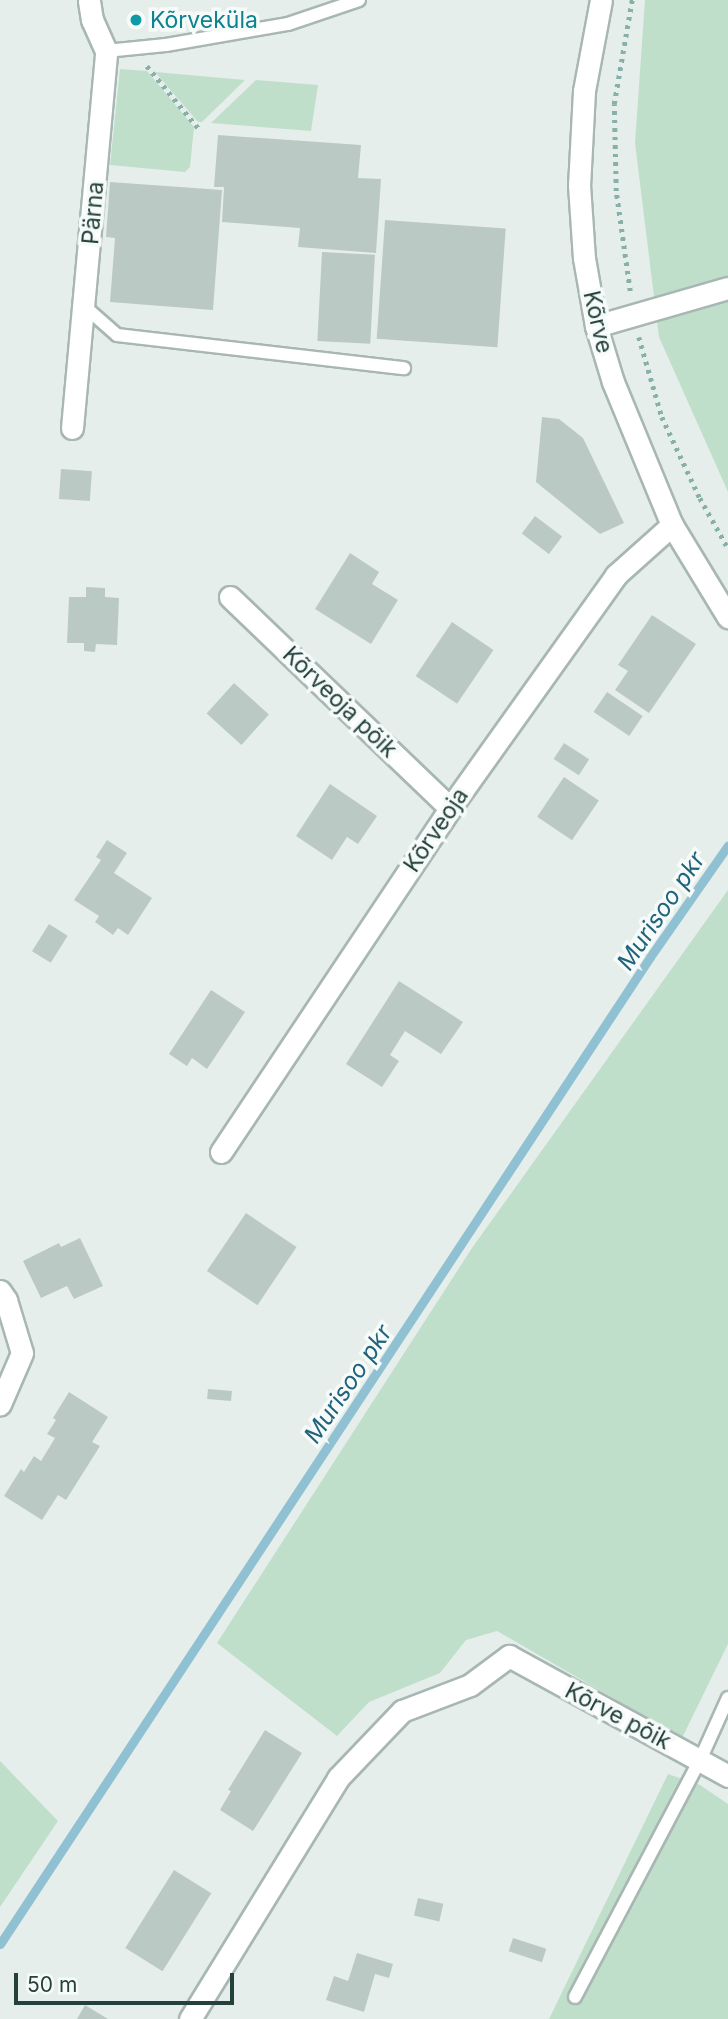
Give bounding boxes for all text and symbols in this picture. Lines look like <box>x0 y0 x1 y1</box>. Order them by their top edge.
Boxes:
place label: Kõrveküla <box>150 6 258 34</box>
marker: Kõrveküla <box>128 12 144 28</box>
street label: Pärna <box>77 180 109 246</box>
street label: Kõrve <box>577 288 619 356</box>
street label: Kõrveoja põik <box>277 641 403 763</box>
street label: Kõrveoja <box>398 783 474 877</box>
water label: Murisoo pkr <box>611 846 711 976</box>
water label: Murisoo pkr <box>298 1319 398 1449</box>
street label: Kõrve põik <box>560 1677 676 1755</box>
scale bar <box>18 1960 238 2004</box>
text: 50 m <box>27 1972 77 1997</box>

